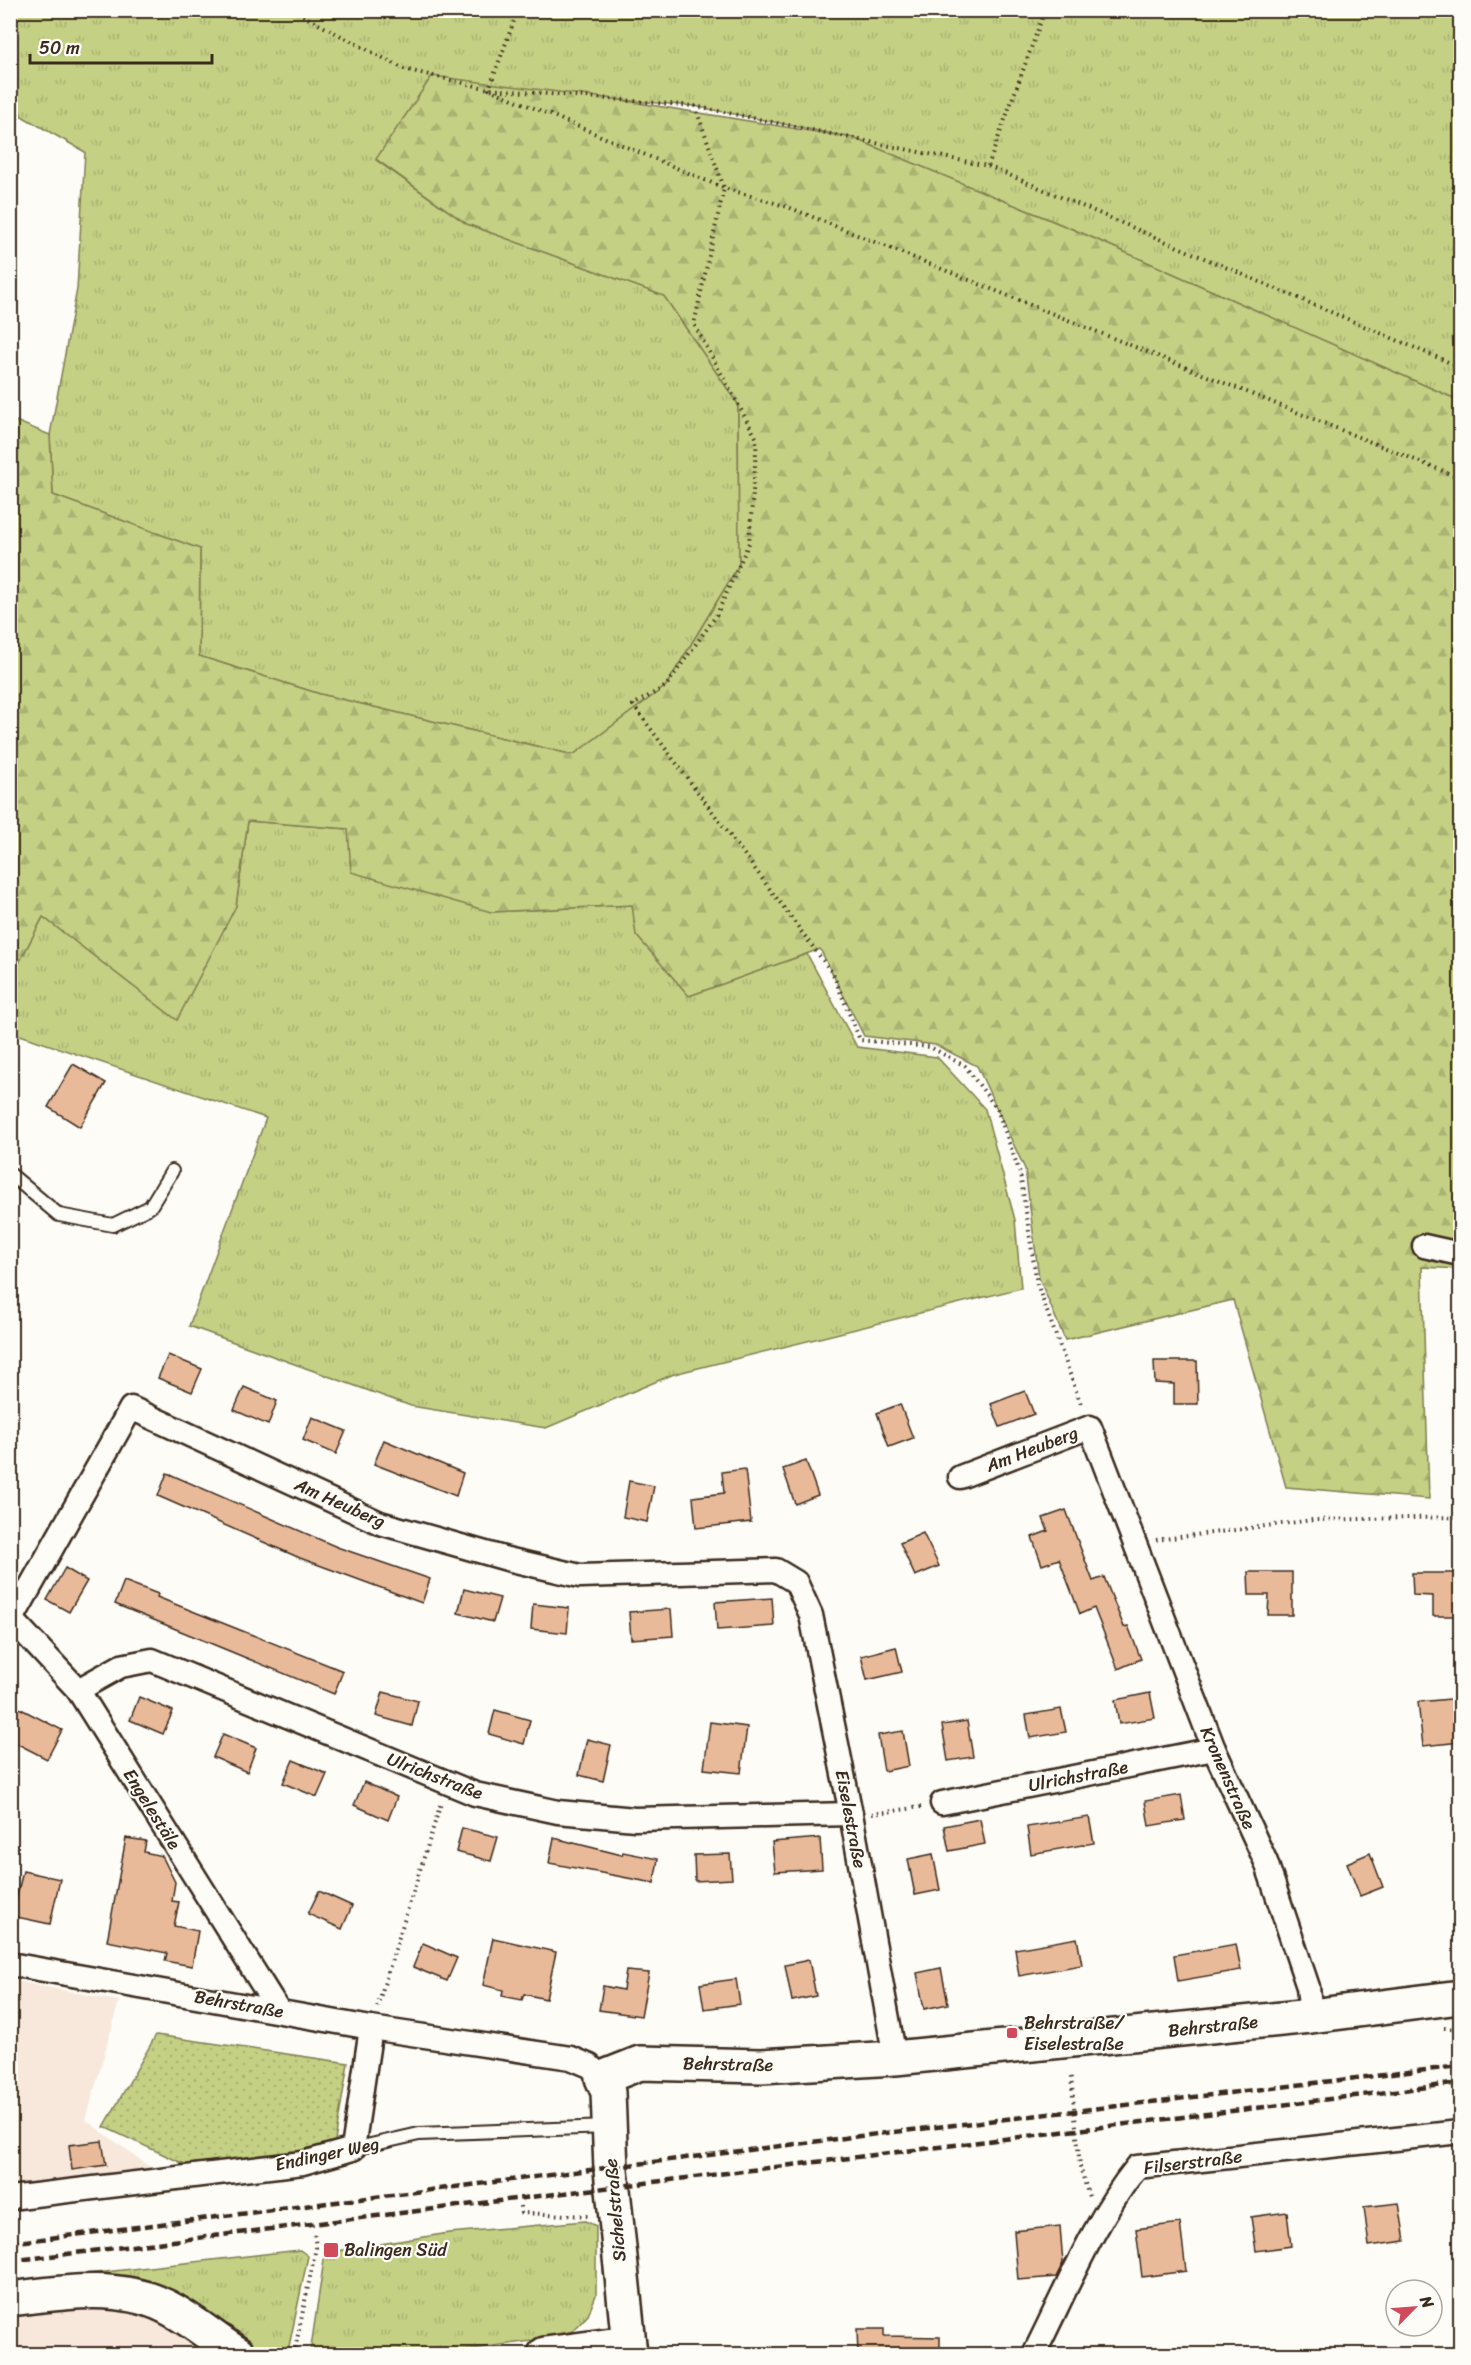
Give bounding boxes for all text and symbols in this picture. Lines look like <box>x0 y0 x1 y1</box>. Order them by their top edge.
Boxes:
scale bar <box>30 27 212 65</box>
text: 50 m <box>39 32 80 64</box>
street label: Am Heuberg <box>980 1417 1083 1482</box>
street label: Am Heuberg <box>288 1468 391 1537</box>
street label: Kronenstraße <box>1191 1721 1265 1835</box>
street label: Ulrichstraße <box>382 1743 488 1809</box>
street label: Ulrichstraße <box>1025 1751 1131 1801</box>
street label: Engelestäle <box>114 1762 190 1857</box>
street label: Eiselestraße <box>826 1767 876 1871</box>
street label: Behrstraße <box>192 1980 286 2028</box>
street label: Behrstraße <box>1166 2005 1260 2047</box>
place label: Behrstraße/ Eiselestraße <box>1024 2007 1125 2060</box>
marker: Behrstraße/ Eiselestraße <box>1005 2026 1019 2040</box>
street label: Behrstraße <box>683 2047 774 2081</box>
street label: Endinger Weg <box>272 2127 382 2181</box>
street label: Filserstraße <box>1142 2140 1244 2184</box>
street label: Sichelstraße <box>595 2157 635 2263</box>
place label: Balingen Süd <box>344 2234 448 2266</box>
marker: Balingen Süd <box>322 2241 340 2259</box>
north arrow <box>1384 2278 1444 2338</box>
text: N <box>1411 2290 1443 2314</box>

